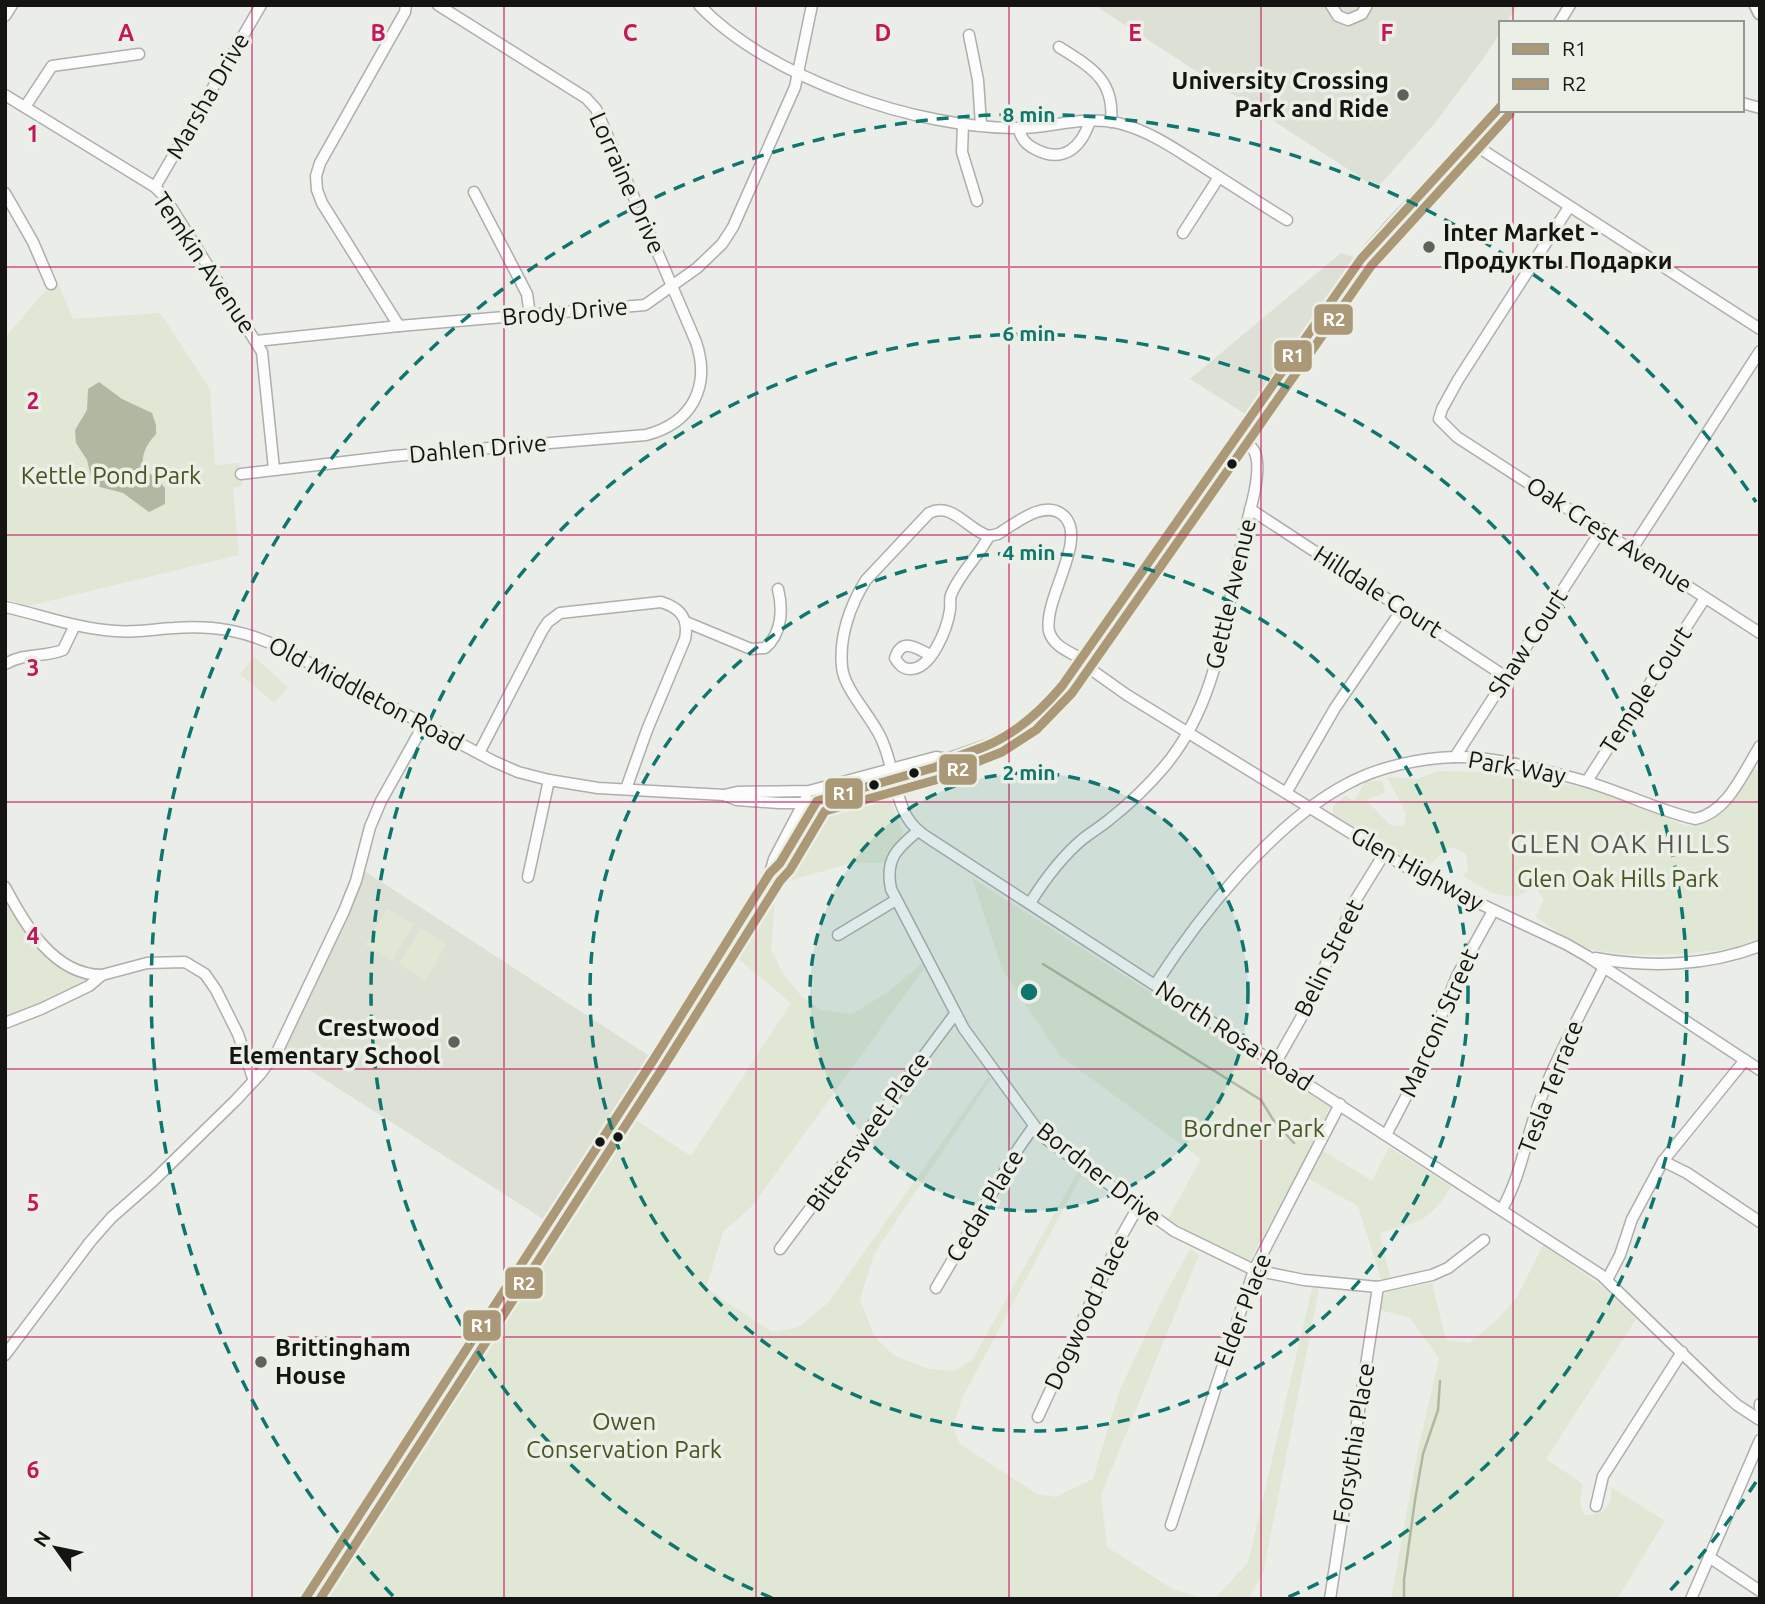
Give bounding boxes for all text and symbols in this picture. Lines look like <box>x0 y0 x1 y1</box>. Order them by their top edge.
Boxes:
text: A <box>118 20 134 45</box>
text: B <box>370 20 386 45</box>
text: C <box>623 20 638 45</box>
text: D <box>875 20 891 45</box>
text: E <box>1128 20 1142 45</box>
text: F <box>1381 20 1394 45</box>
legend <box>1499 21 1744 112</box>
street label: Marsha Drive <box>161 28 255 164</box>
text: R1 <box>1562 36 1587 60</box>
place label: University Crossing Park and Ride <box>1172 67 1389 122</box>
text: R2 <box>1562 71 1587 95</box>
marker: University Crossing Park and Ride <box>1395 87 1411 103</box>
text: 8 min <box>1002 102 1056 126</box>
street label: Lorraine Drive <box>584 108 671 258</box>
text: 1 <box>27 121 39 146</box>
street label: Temkin Avenue <box>147 187 262 338</box>
place label: Inter Market - Продукты Подарки <box>1443 219 1672 274</box>
marker: Inter Market - Продукты Подарки <box>1421 239 1437 255</box>
street label: Brody Drive <box>501 293 629 330</box>
line badge: R2 <box>1313 303 1354 336</box>
text: R2 <box>1322 308 1346 330</box>
text: 6 min <box>1002 321 1056 345</box>
line badge: R1 <box>1273 339 1313 373</box>
text: R1 <box>1281 344 1305 366</box>
text: 2 <box>27 388 39 413</box>
street label: Dahlen Drive <box>408 429 548 468</box>
unlabelled marker <box>1225 457 1239 471</box>
park label: Kettle Pond Park <box>21 462 201 489</box>
street label: Oak Crest Avenue <box>1521 471 1697 598</box>
street label: Gettle Avenue <box>1200 516 1261 672</box>
text: 4 min <box>1002 540 1056 564</box>
street label: Hilldale Court <box>1309 540 1448 643</box>
street label: Shaw Court <box>1483 583 1573 702</box>
street label: Temple Court <box>1594 621 1697 758</box>
street label: Old Middleton Road <box>264 631 468 756</box>
text: 3 <box>27 655 39 680</box>
street label: Park Way <box>1466 746 1568 789</box>
line badge: R2 <box>938 753 978 786</box>
text: R2 <box>946 758 970 780</box>
text: 2 min <box>1002 760 1056 784</box>
unlabelled marker <box>907 766 921 780</box>
line badge: R1 <box>824 777 864 810</box>
unlabelled marker <box>867 778 881 792</box>
text: R1 <box>832 782 856 804</box>
street label: Glen Highway <box>1346 821 1489 916</box>
district label: GLEN OAK HILLS <box>1510 829 1732 858</box>
park label: Glen Oak Hills Park <box>1517 865 1719 892</box>
street label: Belin Street <box>1289 894 1369 1021</box>
text: 4 <box>27 923 40 948</box>
street label: Marconi Street <box>1394 944 1484 1101</box>
street label: North Rosa Road <box>1151 975 1318 1096</box>
centre of rings <box>1017 980 1041 1004</box>
place label: Crestwood Elementary School <box>228 1014 440 1069</box>
street label: Tesla Terrace <box>1513 1016 1588 1157</box>
marker: Crestwood Elementary School <box>446 1034 462 1050</box>
street label: Bittersweet Place <box>801 1047 934 1217</box>
park label: Bordner Park <box>1183 1115 1325 1142</box>
street label: Bordner Drive <box>1032 1117 1167 1231</box>
unlabelled marker <box>611 1130 625 1144</box>
unlabelled marker <box>593 1135 607 1149</box>
street label: Cedar Place <box>940 1145 1029 1267</box>
text: 5 <box>27 1190 39 1215</box>
street label: Dogwood Place <box>1039 1230 1134 1394</box>
street label: Elder Place <box>1209 1249 1276 1370</box>
line badge: R2 <box>504 1266 544 1300</box>
text: R2 <box>512 1272 536 1294</box>
line badge: R1 <box>462 1309 502 1342</box>
text: R1 <box>470 1314 494 1336</box>
place label: Brittingham House <box>275 1334 411 1389</box>
marker: Brittingham House <box>253 1354 269 1370</box>
street label: Forsythia Place <box>1328 1361 1380 1525</box>
park label: Owen Conservation Park <box>526 1408 722 1463</box>
text: 6 <box>27 1457 40 1482</box>
north arrow <box>21 1513 91 1583</box>
text: N <box>29 1527 55 1551</box>

